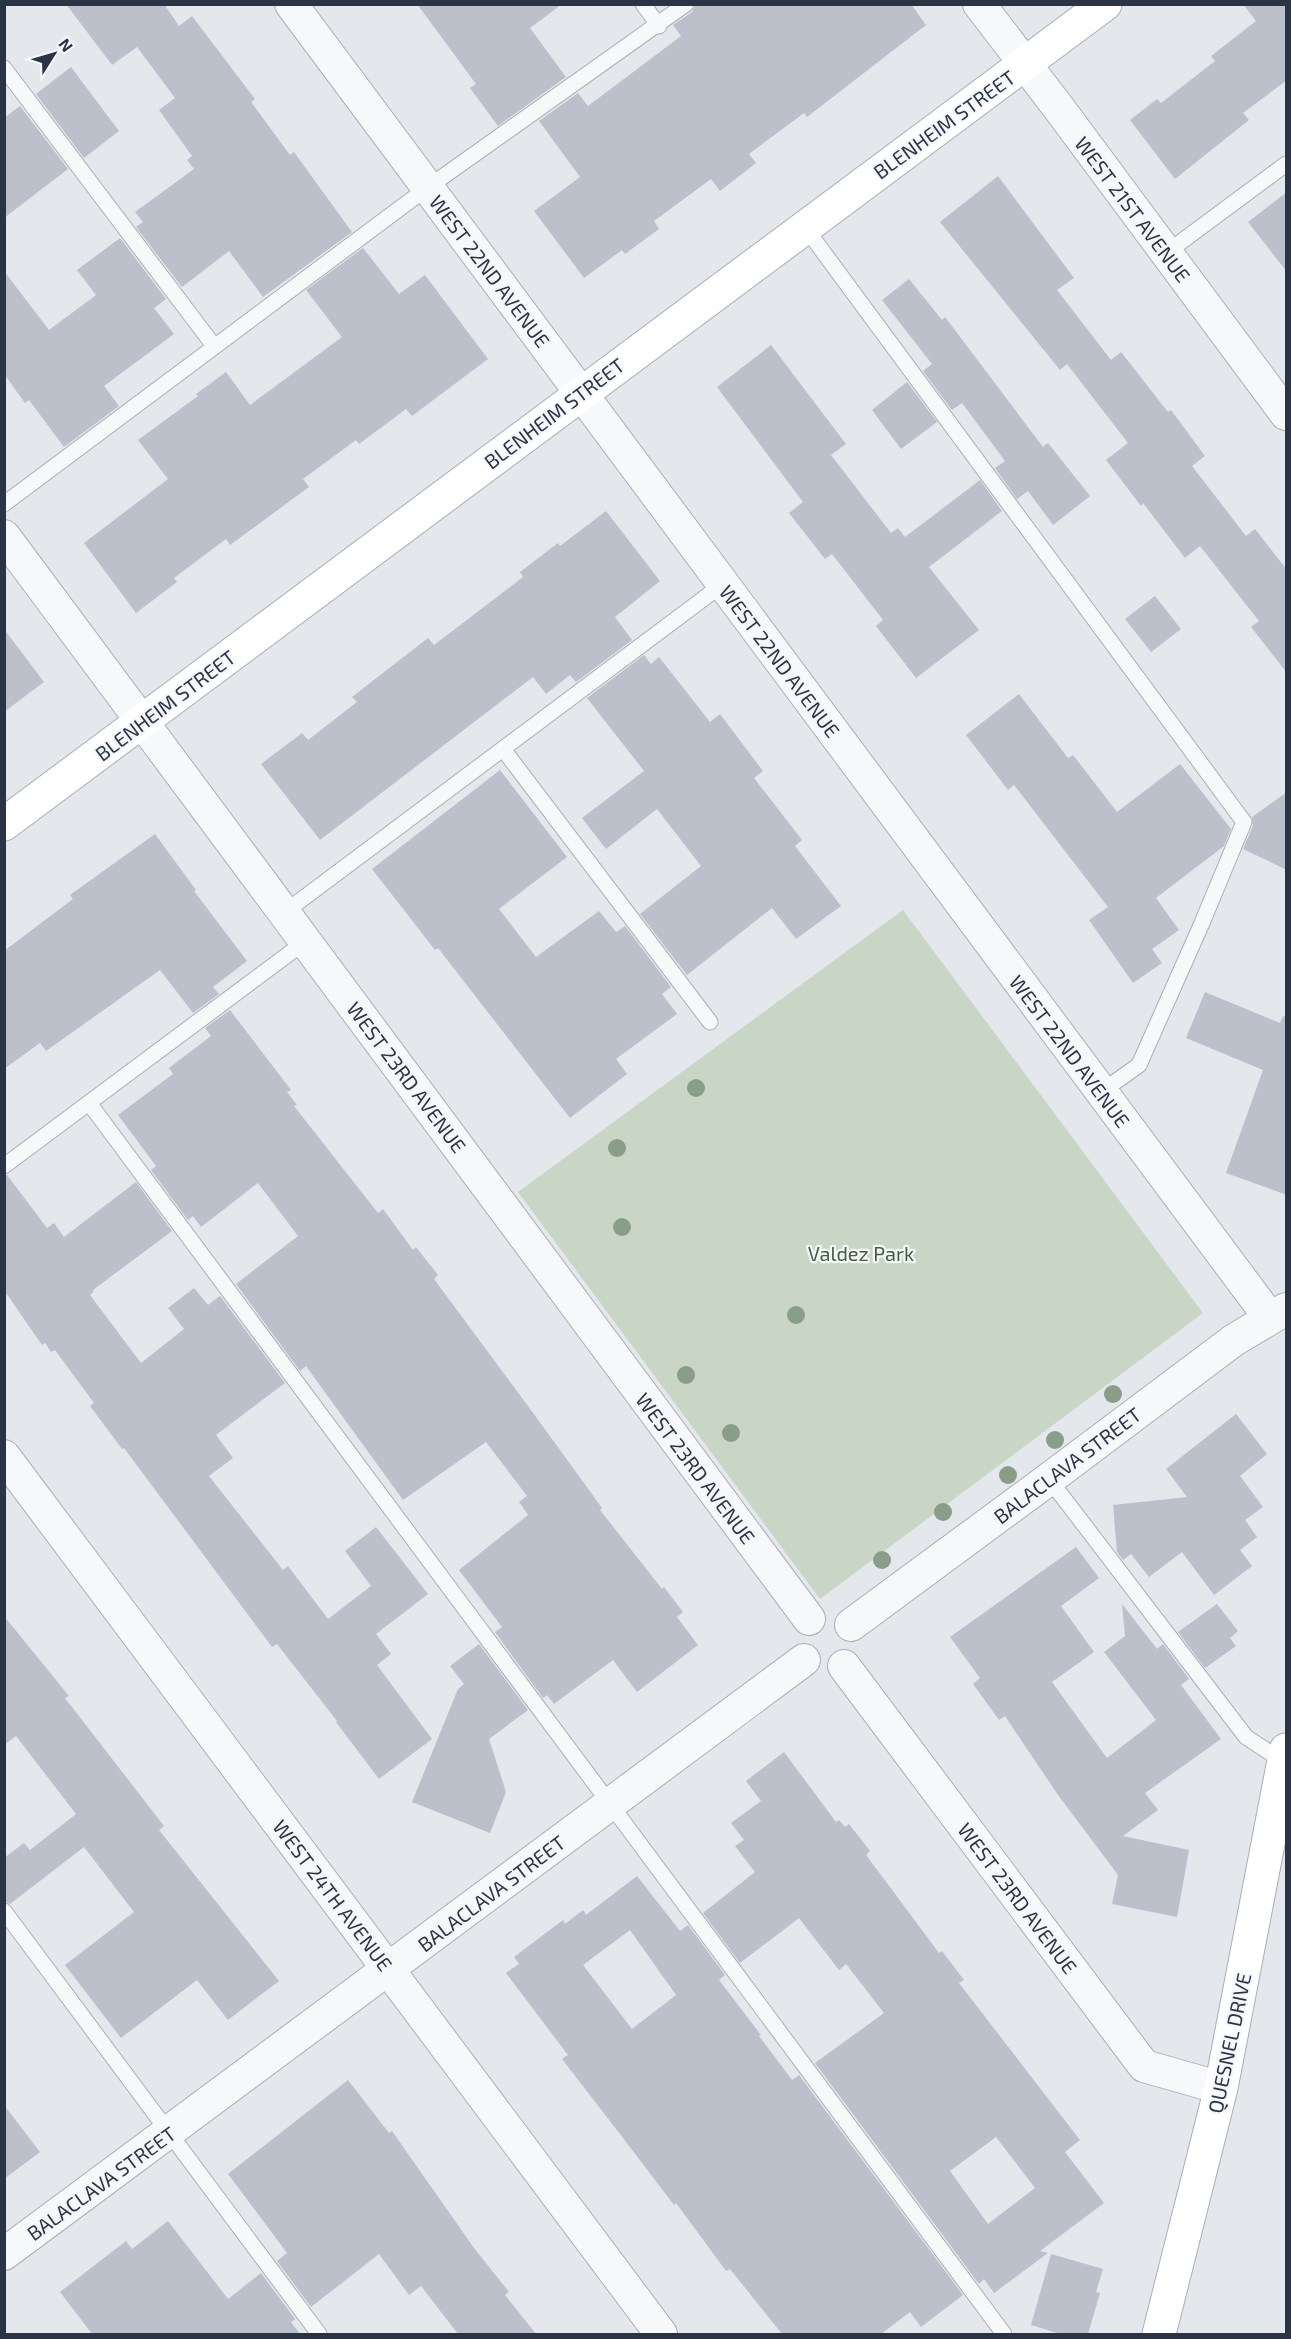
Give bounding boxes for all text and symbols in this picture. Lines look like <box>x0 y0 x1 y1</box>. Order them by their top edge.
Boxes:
north arrow <box>24 24 84 84</box>
text: N <box>55 34 77 55</box>
street label: BLENHEIM STREET <box>869 64 1020 183</box>
street label: WEST 21ST AVENUE <box>1070 131 1196 287</box>
street label: WEST 22ND AVENUE <box>425 190 555 352</box>
street label: BLENHEIM STREET <box>479 352 629 473</box>
street label: WEST 22ND AVENUE <box>715 580 845 742</box>
street label: BLENHEIM STREET <box>90 644 240 765</box>
street label: WEST 22ND AVENUE <box>1005 970 1135 1132</box>
street label: WEST 23RD AVENUE <box>342 997 472 1157</box>
park label: Valdez Park <box>808 1241 914 1265</box>
street label: WEST 23RD AVENUE <box>631 1388 761 1548</box>
street label: BALACLAVA STREET <box>989 1402 1146 1528</box>
street label: WEST 24TH AVENUE <box>268 1815 398 1975</box>
street label: WEST 23RD AVENUE <box>953 1818 1083 1978</box>
street label: BALACLAVA STREET <box>413 1830 570 1956</box>
street label: QUESNEL DRIVE <box>1202 1971 1256 2115</box>
street label: BALACLAVA STREET <box>22 2121 180 2245</box>

